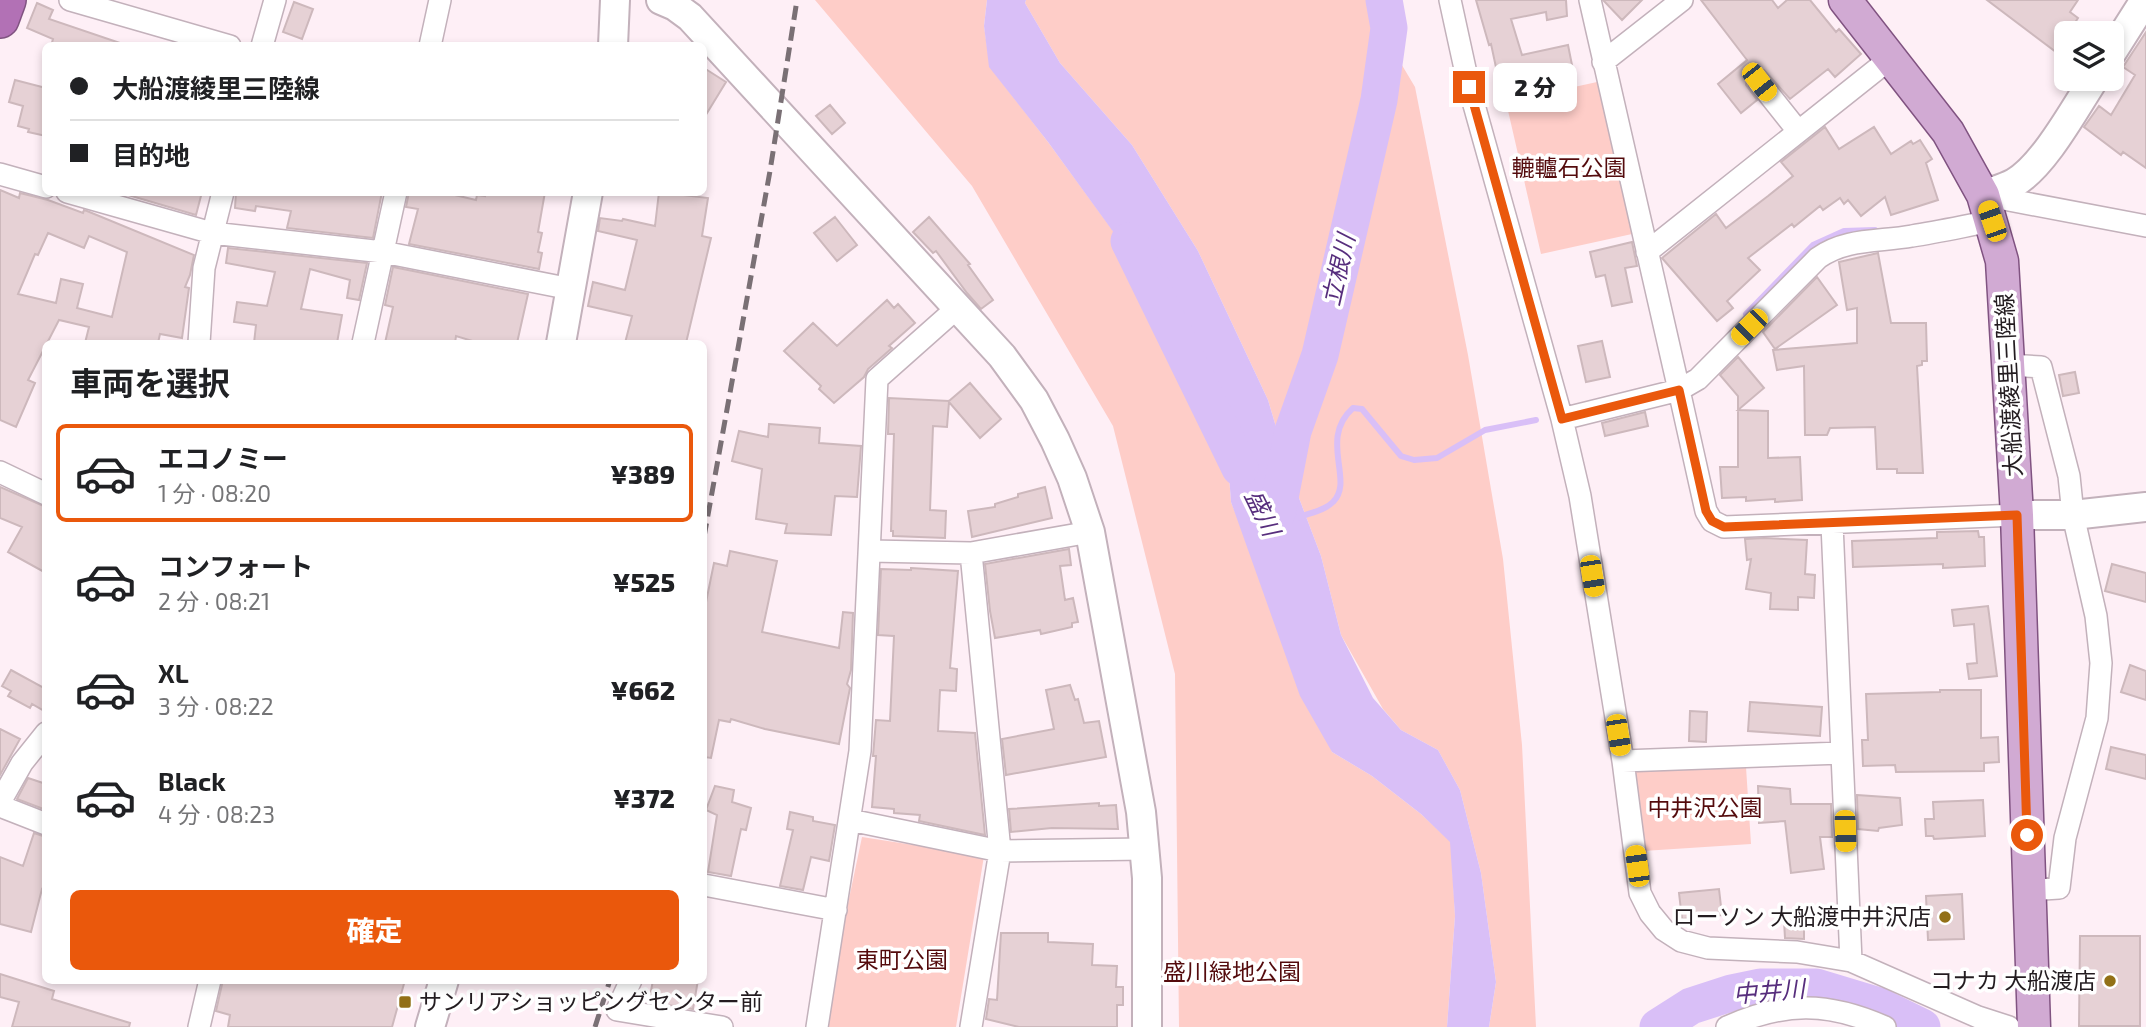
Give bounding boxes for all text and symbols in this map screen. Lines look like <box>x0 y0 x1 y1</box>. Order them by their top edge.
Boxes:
map controls <box>2054 21 2124 91</box>
button: layers <box>2054 21 2124 91</box>
car <box>1738 59 1781 105</box>
callout: 2 分 <box>1494 62 1578 112</box>
route end <box>1453 71 1485 103</box>
text: 大船渡綾里三陸線 <box>112 72 320 103</box>
text: 2 分 <box>1514 73 1556 101</box>
text: 目的地 <box>112 139 190 170</box>
park label: 轆轤石公園 <box>1512 153 1627 181</box>
car <box>1976 198 2009 244</box>
water label: 立根川 <box>1315 228 1360 308</box>
street label: 大船渡綾里三陸線 <box>1989 292 2027 478</box>
car <box>1727 305 1772 349</box>
text: 車両を選択 <box>70 363 230 401</box>
icon: car <box>74 442 137 505</box>
text: エコノミー <box>158 442 288 473</box>
text: ¥389 <box>610 458 675 489</box>
text: 1 分 · 08:20 <box>158 479 271 507</box>
water label: 盛川 <box>1240 484 1288 543</box>
icon: car <box>74 550 137 613</box>
text: コンフォート <box>158 550 313 581</box>
car <box>1579 554 1606 598</box>
text: ¥525 <box>613 566 675 597</box>
text: 2 分 · 08:21 <box>158 587 270 615</box>
text: XL <box>158 657 189 688</box>
icon: car <box>74 658 137 721</box>
text: ¥662 <box>611 674 675 705</box>
text: 3 分 · 08:22 <box>158 692 274 720</box>
car <box>1605 713 1632 757</box>
text: Black <box>158 765 226 796</box>
icon: car <box>74 766 137 829</box>
text: ¥372 <box>613 782 675 813</box>
park label: 中井沢公園 <box>1648 793 1763 821</box>
text: 4 分 · 08:23 <box>158 800 275 828</box>
car <box>1834 810 1857 852</box>
route start <box>2011 819 2043 851</box>
car <box>1624 844 1651 888</box>
button: 確定 <box>70 890 679 970</box>
place label: ローソン 大船渡中井沢店 <box>1673 902 1931 930</box>
marker: ローソン 大船渡中井沢店 <box>1937 909 1953 925</box>
park label: 東町公園 <box>856 945 948 973</box>
park label: 盛川緑地公園 <box>1163 957 1301 985</box>
place label: コナカ 大船渡店 <box>1930 966 2096 994</box>
water label: 中井川 <box>1732 973 1809 1008</box>
marker: コナカ 大船渡店 <box>2102 973 2118 989</box>
place label: サンリアショッピングセンター前 <box>419 987 763 1015</box>
marker: サンリアショッピングセンター前 <box>397 994 413 1010</box>

